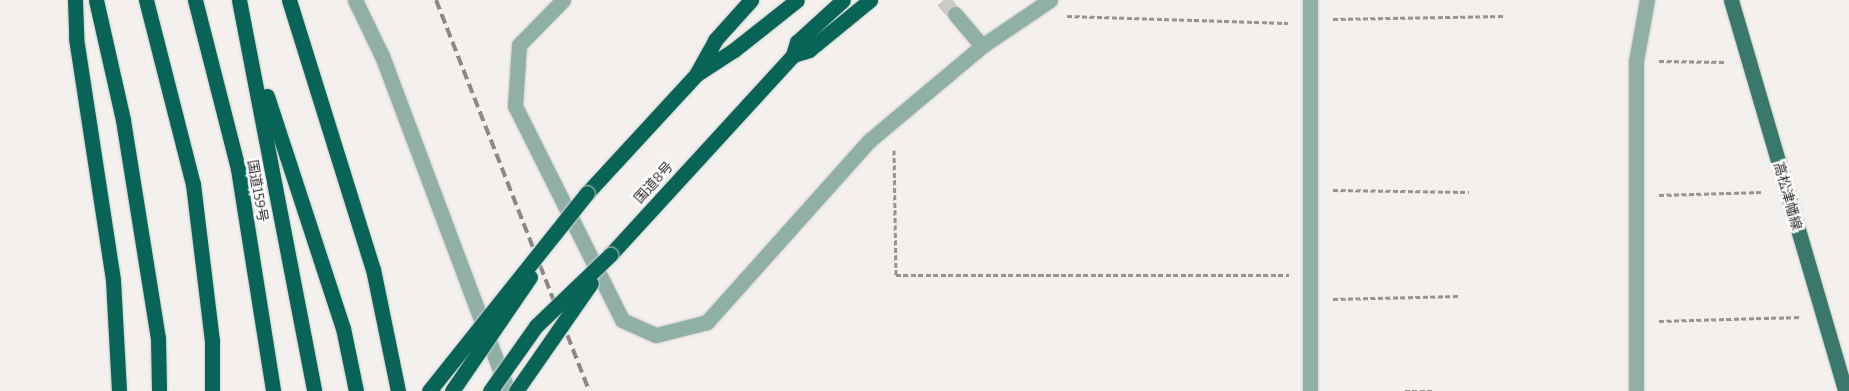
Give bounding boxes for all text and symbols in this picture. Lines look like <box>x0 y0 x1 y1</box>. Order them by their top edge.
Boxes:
street label: 国道159号 <box>243 158 271 224</box>
street label: 国道8号 <box>631 159 677 207</box>
street label: 高松津幡線 <box>1769 160 1805 232</box>

